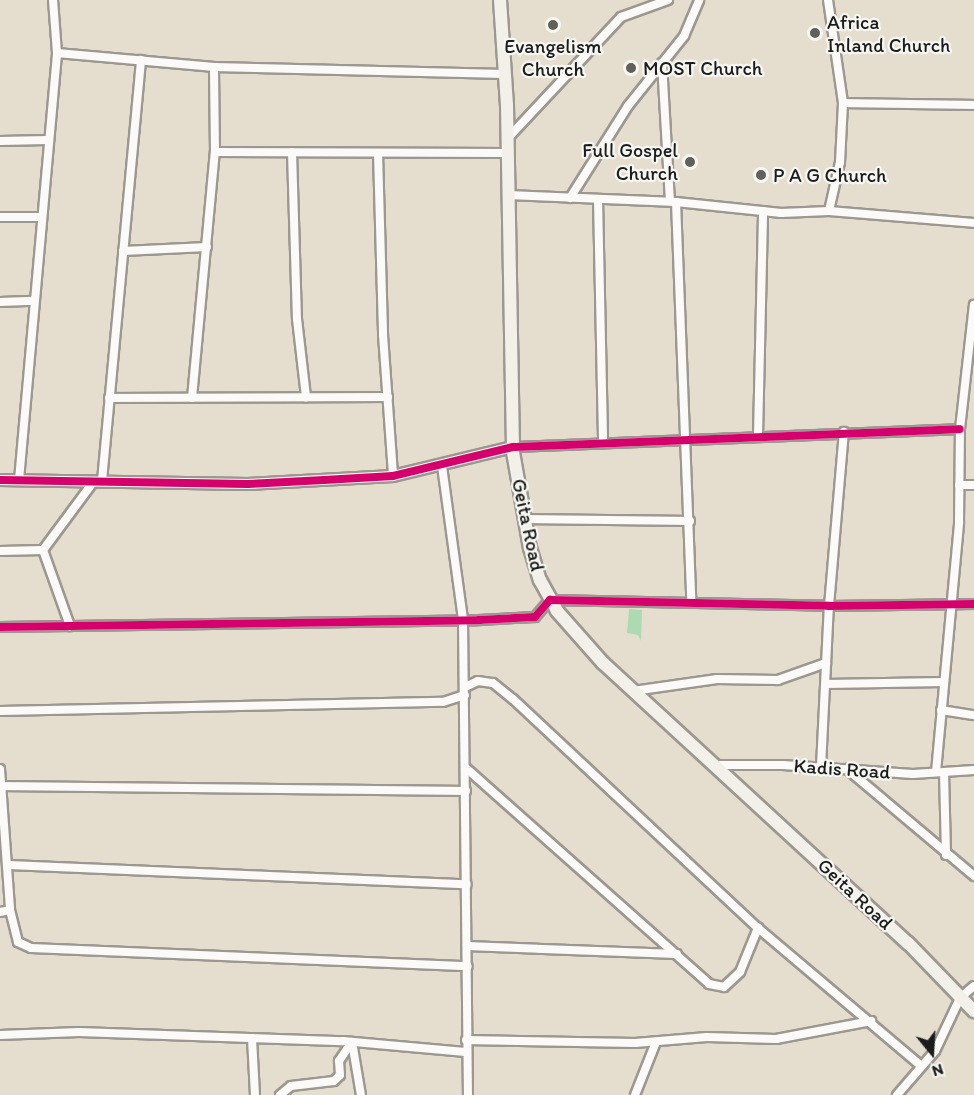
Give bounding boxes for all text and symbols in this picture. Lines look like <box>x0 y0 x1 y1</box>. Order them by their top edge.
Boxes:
place label: Africa Inland Church <box>827 10 951 57</box>
marker: Evangelism Church <box>546 18 560 32</box>
marker: Africa Inland Church <box>808 26 822 40</box>
place label: Evangelism Church <box>504 35 602 82</box>
place label: MOST Church <box>643 56 763 80</box>
marker: MOST Church <box>624 61 638 75</box>
place label: Full Gospel Church <box>583 138 678 185</box>
marker: Full Gospel Church <box>683 155 697 169</box>
place label: P A G Church <box>773 163 887 187</box>
marker: P A G Church <box>754 168 768 182</box>
street label: Geita Road <box>506 477 550 573</box>
street label: Kadis Road <box>793 754 891 784</box>
street label: Geita Road <box>812 853 898 935</box>
north arrow <box>902 1023 962 1083</box>
text: N <box>930 1060 946 1081</box>

